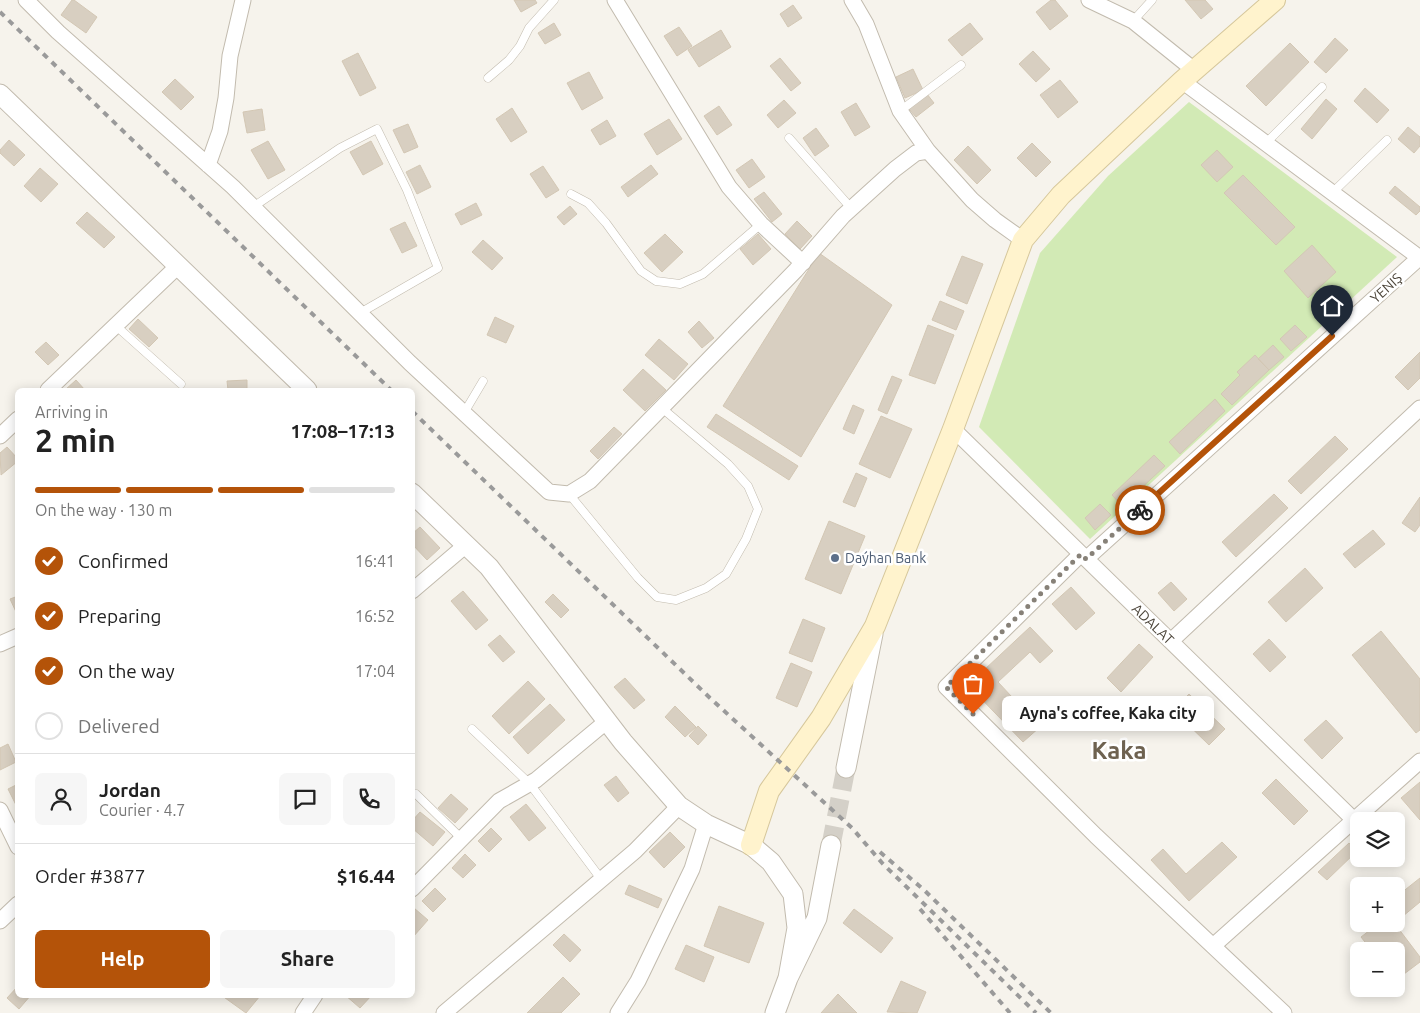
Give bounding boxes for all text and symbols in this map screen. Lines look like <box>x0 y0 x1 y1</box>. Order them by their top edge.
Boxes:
street label: YENIŞ <box>1367 270 1405 306</box>
pin <box>1311 285 1353 336</box>
icon: home <box>1318 292 1346 320</box>
text: Arriving in <box>35 403 108 421</box>
text: 17:08–17:13 <box>290 420 395 442</box>
text: 2 min <box>35 422 116 458</box>
courier <box>1115 485 1165 535</box>
icon: bike <box>1126 496 1154 524</box>
text: On the way · 130 m <box>35 501 172 519</box>
icon: check <box>35 547 63 575</box>
text: Confirmed <box>78 550 169 572</box>
place label: Daýhan Bank <box>845 550 926 566</box>
text: 16:41 <box>355 552 395 570</box>
marker: Daýhan Bank <box>829 552 841 564</box>
street label: ADALAT <box>1129 600 1177 648</box>
icon: check <box>35 602 63 630</box>
text: Preparing <box>78 605 162 627</box>
text: 16:52 <box>355 607 395 625</box>
icon: check <box>35 657 63 685</box>
text: On the way <box>78 660 175 682</box>
text: 17:04 <box>355 662 395 680</box>
pin <box>952 663 994 714</box>
icon: bag <box>959 670 987 698</box>
callout: Ayna's coffee, Kaka city <box>1003 696 1216 732</box>
text: Ayna's coffee, Kaka city <box>1019 704 1197 722</box>
text: Delivered <box>78 715 160 737</box>
district label: Kaka <box>1091 737 1147 764</box>
button: person <box>35 773 87 825</box>
button: chat <box>279 773 331 825</box>
button: phone <box>343 773 395 825</box>
text: Jordan <box>99 779 161 801</box>
text: Courier · 4.7 <box>99 801 185 819</box>
map controls <box>1350 812 1405 997</box>
button: layers <box>1350 812 1405 867</box>
text: Order #3877 <box>35 865 145 887</box>
text: $16.44 <box>337 865 395 887</box>
button: + <box>1350 877 1405 932</box>
button: Help <box>35 930 210 988</box>
button: Share <box>220 930 395 988</box>
button: − <box>1350 942 1405 997</box>

